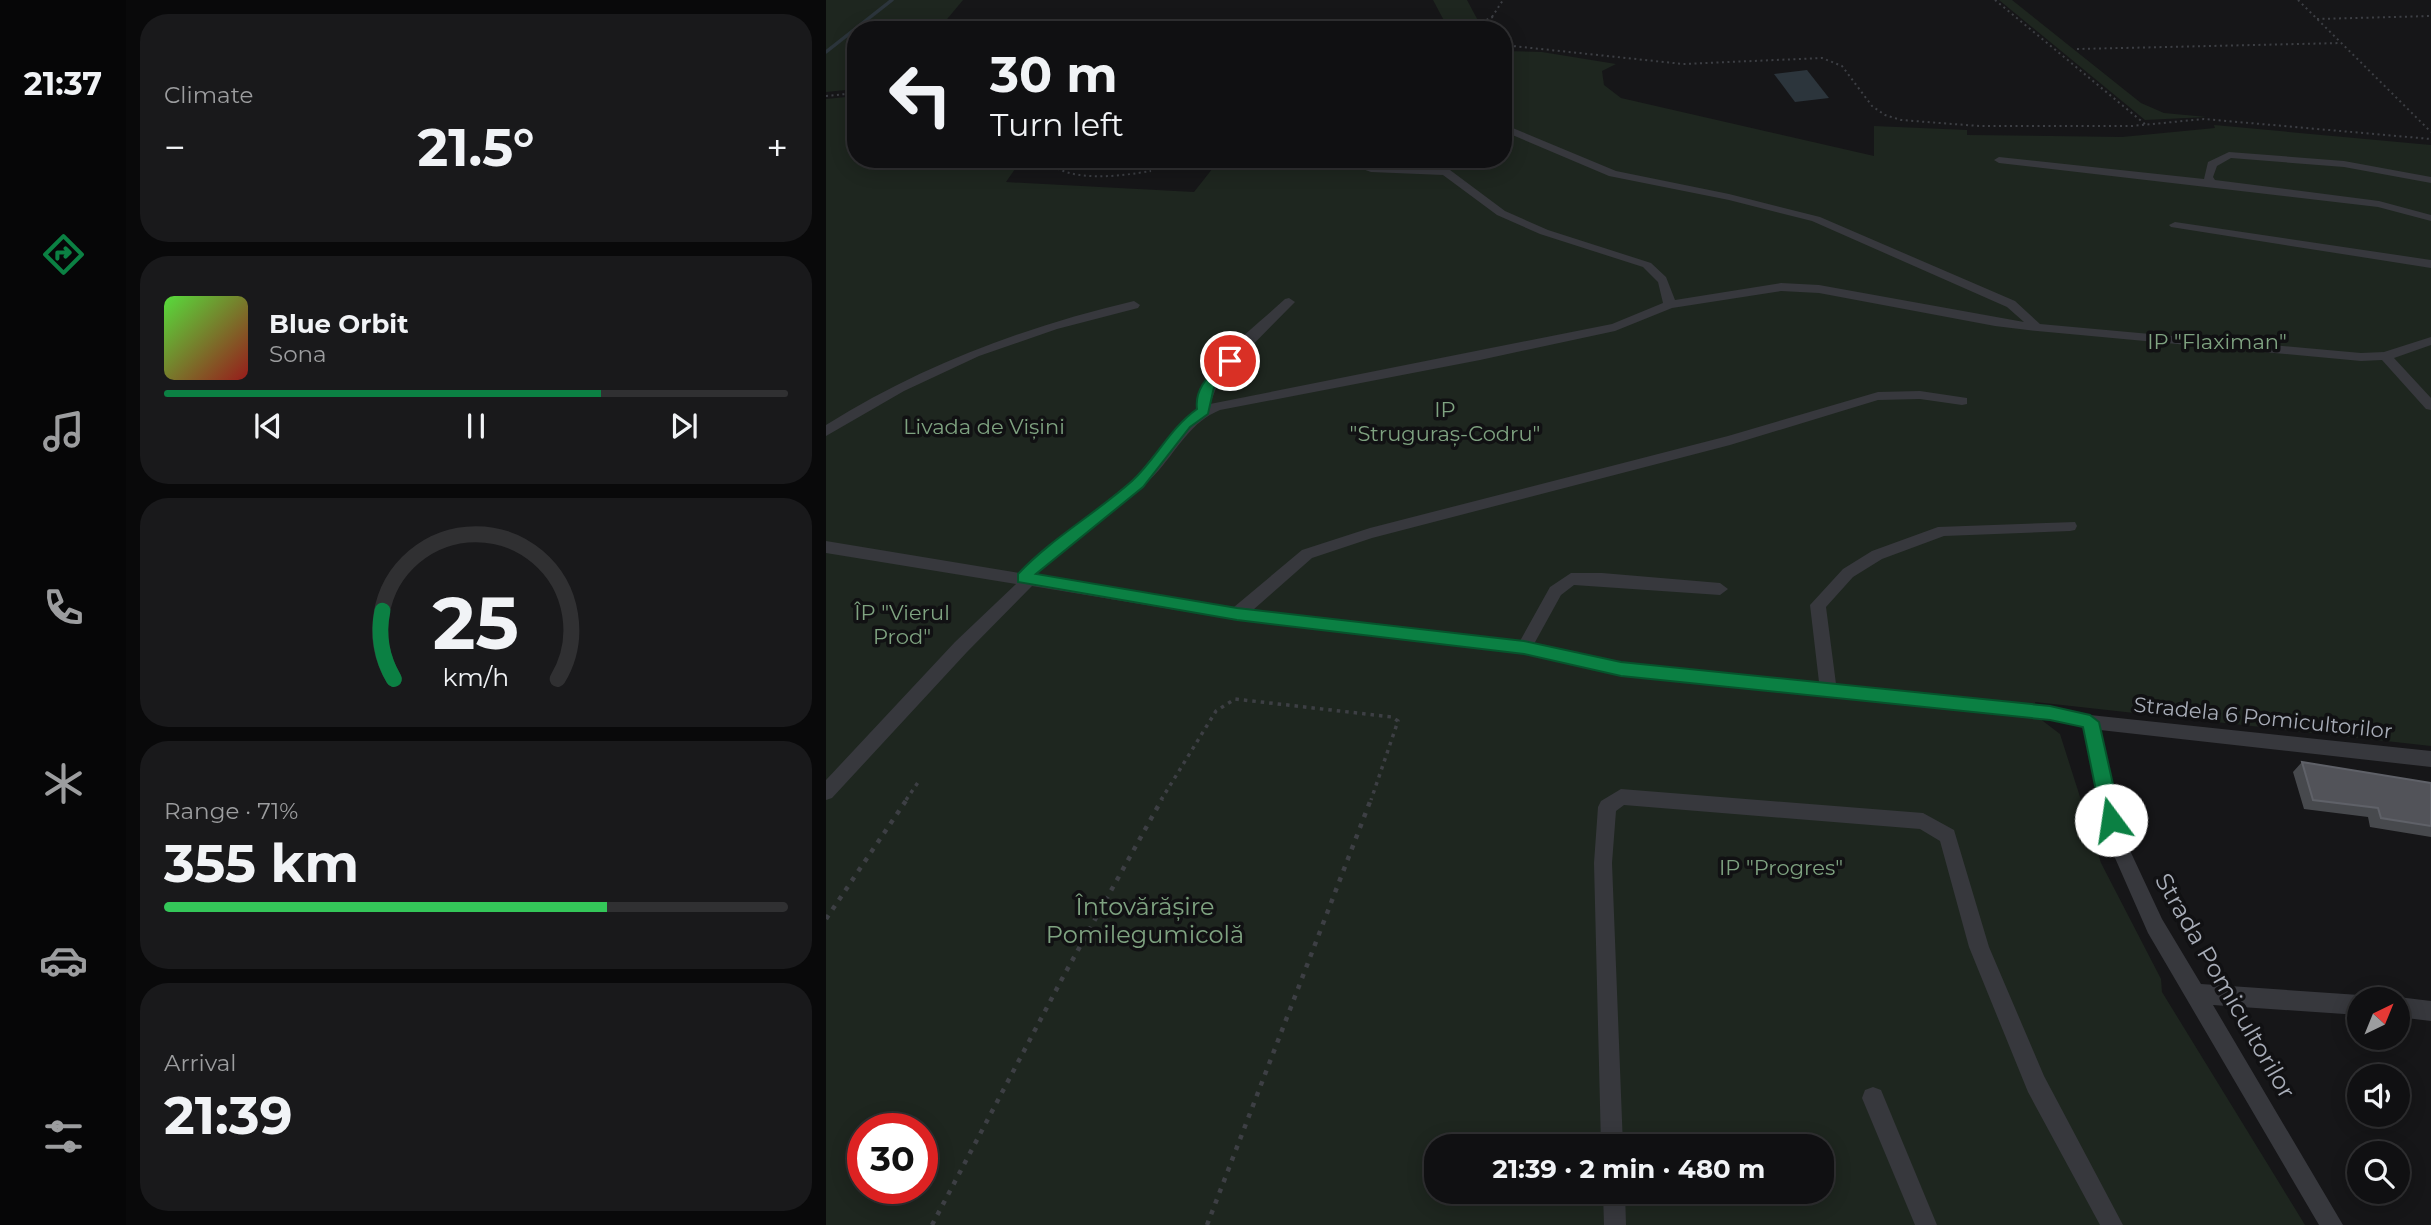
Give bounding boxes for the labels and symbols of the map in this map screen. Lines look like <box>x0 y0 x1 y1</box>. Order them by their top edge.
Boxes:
park label: IP "Flaximan" <box>2147 329 2287 354</box>
pin <box>1200 331 1260 391</box>
park label: IP "Struguraș-Codru" <box>1350 397 1540 447</box>
park label: Livada de Vișini <box>903 414 1065 440</box>
park label: ÎP "Vierul Prod" <box>853 600 950 649</box>
street label: Stradela 6 Pomicultorilor <box>2133 691 2394 744</box>
position arrow <box>2074 783 2148 857</box>
park label: IP "Progres" <box>1719 855 1843 880</box>
street label: Strada Pomicultorilor <box>2149 868 2302 1103</box>
park label: Întovărășire Pomilegumicolă <box>1046 892 1244 949</box>
north arrow <box>2347 987 2410 1050</box>
speed limit sign: 30 <box>847 1113 938 1204</box>

